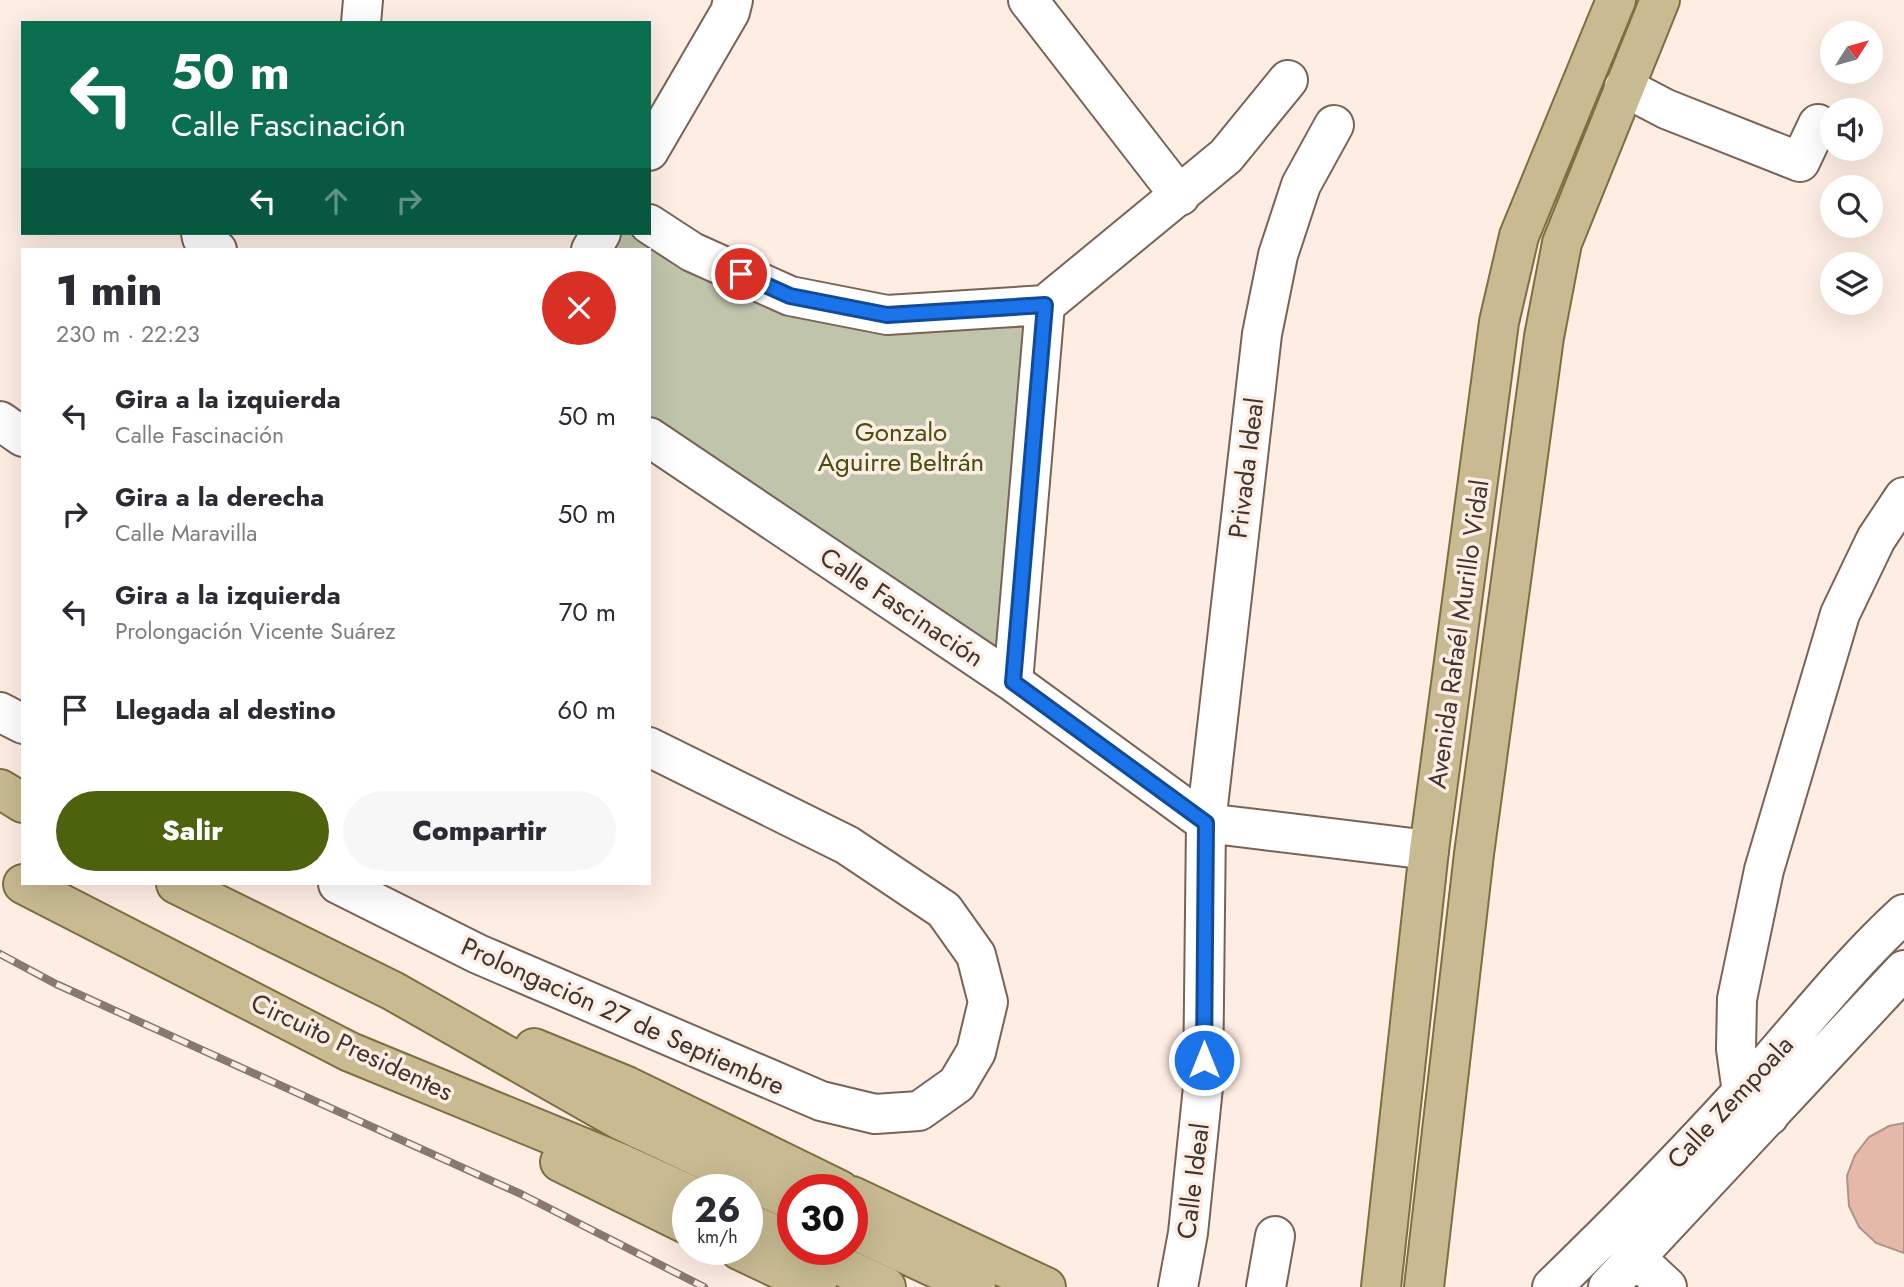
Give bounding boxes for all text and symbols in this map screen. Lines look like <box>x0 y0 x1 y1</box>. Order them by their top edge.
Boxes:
north arrow <box>1820 21 1883 84</box>
map controls <box>1820 21 1883 315</box>
text: 50 m <box>171 37 290 107</box>
icon: left <box>56 49 147 140</box>
button: sound <box>1820 98 1883 161</box>
text: Calle Fascinación <box>171 102 406 148</box>
button: search <box>1820 175 1883 238</box>
icon: left <box>244 182 282 220</box>
icon: ahead <box>317 182 355 220</box>
icon: right <box>390 182 428 220</box>
pin <box>711 244 771 304</box>
button: layers <box>1820 252 1883 315</box>
icon: arrive <box>722 255 760 293</box>
text: 1 min <box>56 260 162 321</box>
button: close <box>542 271 616 345</box>
text: 230 m · 22:23 <box>56 317 200 351</box>
text: Gira a la izquierda <box>115 380 341 418</box>
street label: Privada Ideal <box>1219 395 1273 541</box>
icon: left <box>56 397 94 435</box>
text: 50 m <box>558 397 616 435</box>
park label: Gonzalo Aguirre Beltrán <box>818 413 984 481</box>
text: Calle Fascinación <box>115 418 284 452</box>
street label: Avenida Rafaél Murillo Vidal <box>1418 477 1498 791</box>
text: Gira a la derecha <box>115 478 324 516</box>
icon: right <box>56 495 94 533</box>
text: 50 m <box>558 495 616 533</box>
text: Calle Maravilla <box>115 516 257 550</box>
street label: Calle Fascinación <box>812 538 992 676</box>
text: Gira a la izquierda <box>115 576 341 614</box>
icon: left <box>56 593 94 631</box>
text: 70 m <box>559 593 616 631</box>
text: Prolongación Vicente Suárez <box>115 614 396 648</box>
icon: arrive <box>56 691 94 729</box>
text: Llegada al destino <box>115 691 336 729</box>
text: 60 m <box>557 691 616 729</box>
button: Salir <box>56 791 329 871</box>
button: Compartir <box>343 791 616 871</box>
street label: Prolongación 27 de Septiembre <box>455 927 791 1105</box>
street label: Circuito Presidentes <box>245 983 459 1111</box>
position arrow <box>1167 1023 1241 1097</box>
street label: Calle Zempoala <box>1658 1027 1802 1177</box>
street label: Calle Ideal <box>1167 1121 1219 1241</box>
speed limit sign: 30 <box>777 1174 868 1265</box>
text: 26 <box>694 1185 741 1235</box>
text: km/h <box>697 1224 738 1250</box>

